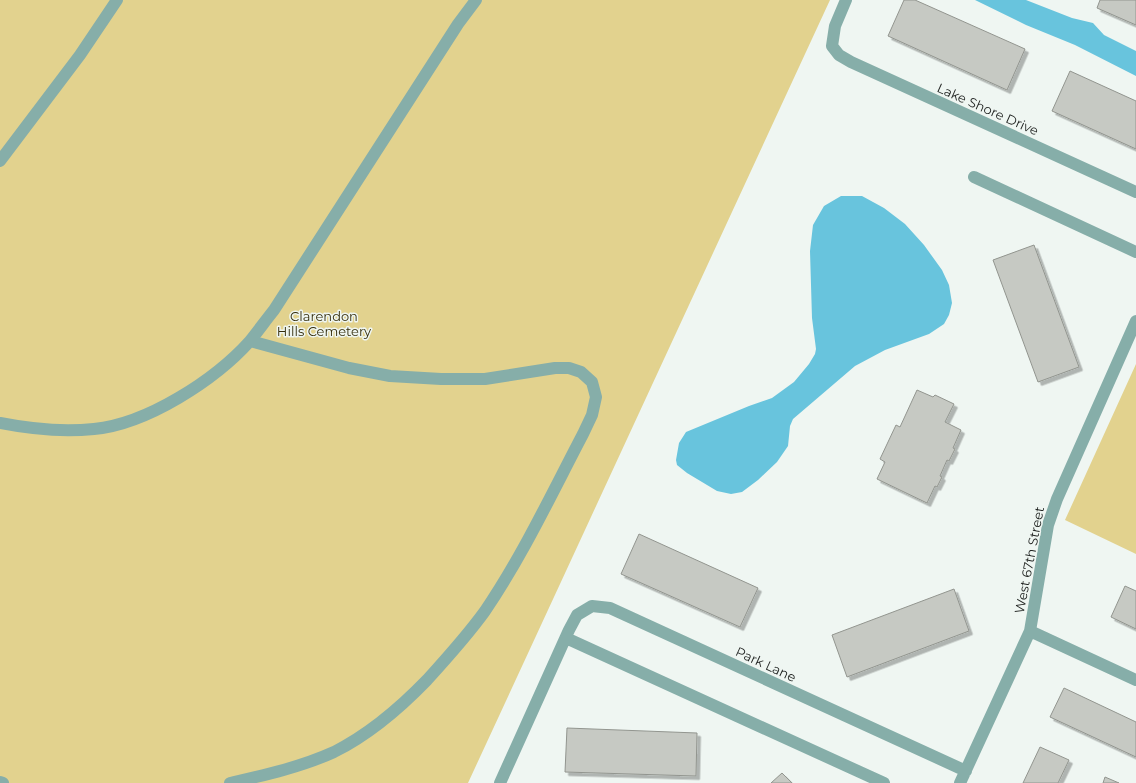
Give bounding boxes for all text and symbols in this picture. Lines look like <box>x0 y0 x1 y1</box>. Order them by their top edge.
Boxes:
street label: Lake Shore Drive <box>935 79 1041 139</box>
park label: Clarendon Hills Cemetery <box>277 308 372 339</box>
street label: West 67th Street <box>1011 505 1047 615</box>
street label: Park Lane <box>733 643 799 685</box>

